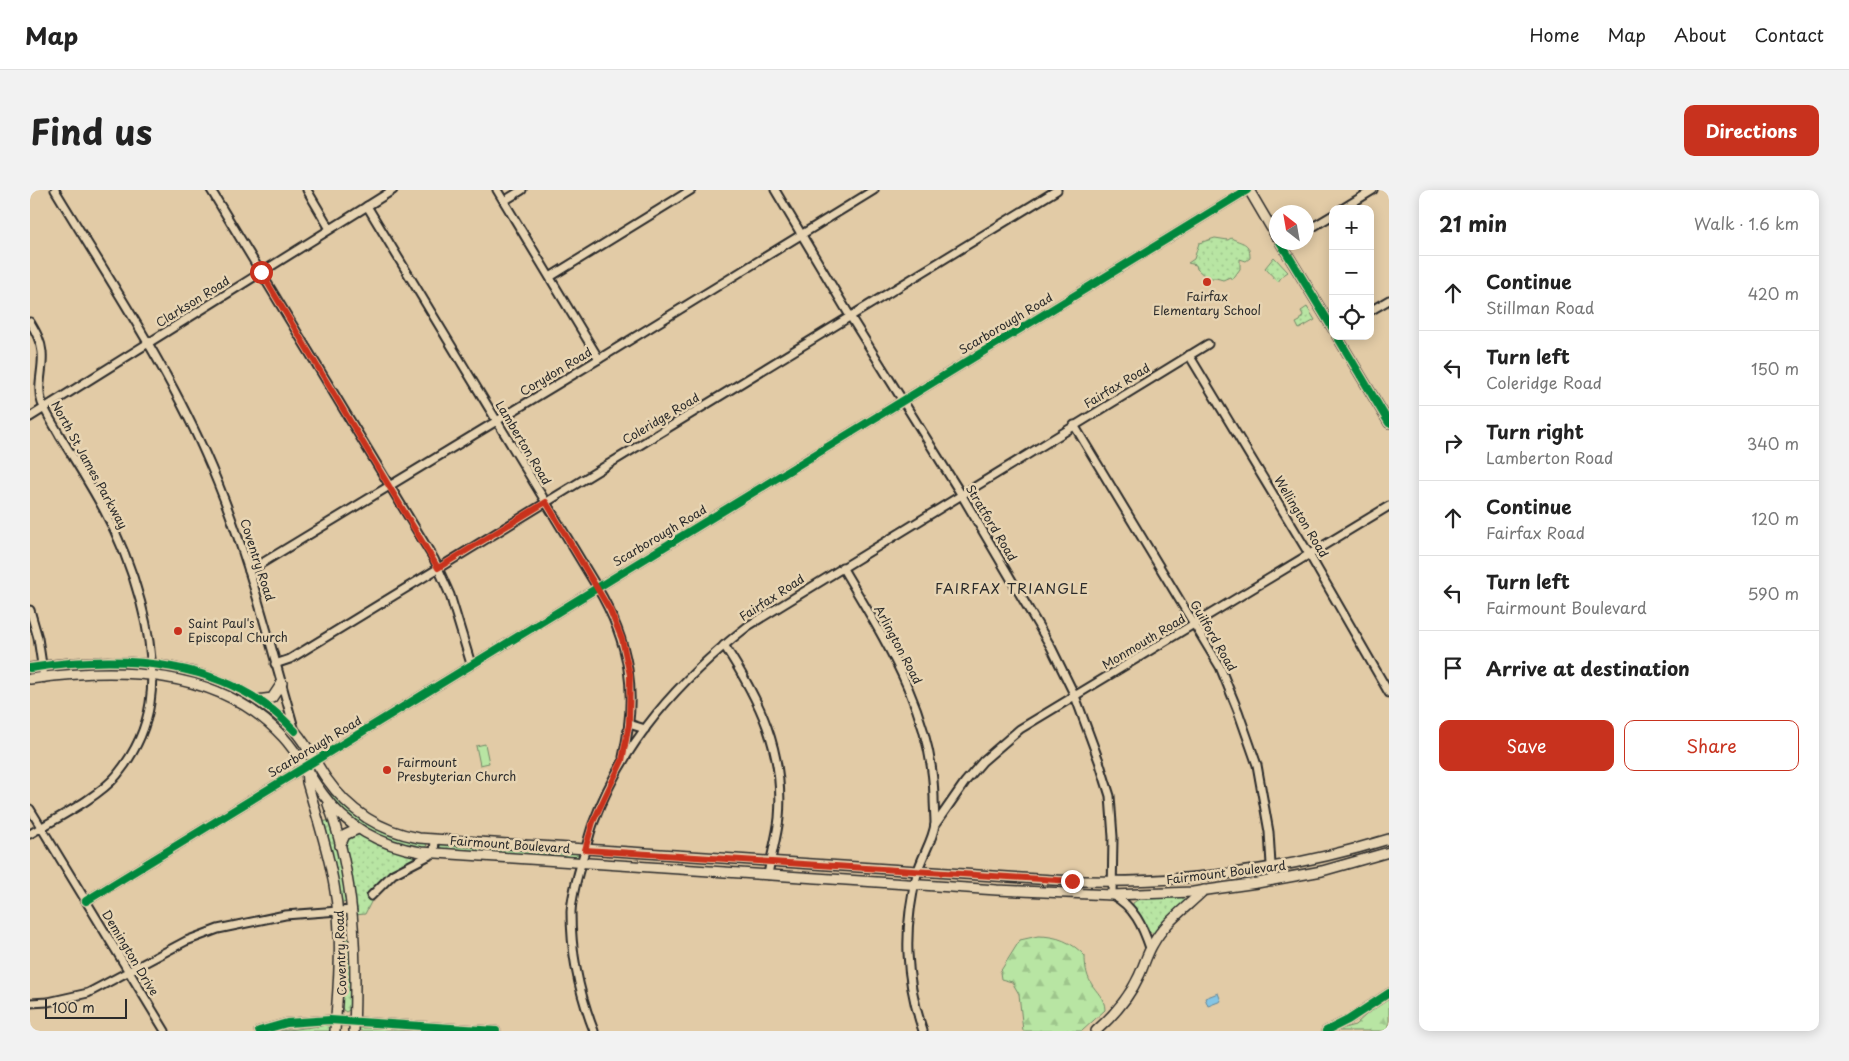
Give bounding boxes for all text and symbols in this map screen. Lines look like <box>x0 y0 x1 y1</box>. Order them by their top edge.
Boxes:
text: Map <box>25 17 78 53</box>
text: Home <box>1529 21 1579 48</box>
text: Map <box>1607 21 1646 48</box>
text: About <box>1674 21 1726 48</box>
text: Contact <box>1754 21 1824 48</box>
text: Find us <box>30 104 152 157</box>
button: Directions <box>1684 105 1819 156</box>
north arrow <box>1269 205 1314 250</box>
map controls <box>1329 205 1374 340</box>
button: + <box>1329 205 1374 250</box>
text: 21 min <box>1439 207 1507 239</box>
text: Walk · 1.6 km <box>1694 211 1799 235</box>
button: − <box>1329 250 1374 295</box>
route start <box>250 261 273 284</box>
text: Continue <box>1486 267 1572 295</box>
street label: Clarkson Road <box>152 271 233 331</box>
marker: Fairfax Elementary School <box>1201 276 1213 288</box>
icon: ahead <box>1439 279 1467 307</box>
text: 420 m <box>1748 281 1799 305</box>
place label: Fairfax Elementary School <box>1153 287 1261 319</box>
street label: Scarborough Road <box>955 288 1056 358</box>
button: locate <box>1329 295 1374 340</box>
text: Stillman Road <box>1486 295 1594 319</box>
street label: Corydon Road <box>516 342 595 400</box>
text: Turn left <box>1486 342 1570 370</box>
icon: left <box>1439 354 1467 382</box>
text: 150 m <box>1751 356 1799 380</box>
street label: Fairfax Road <box>1080 358 1153 412</box>
text: Coleridge Road <box>1486 370 1602 394</box>
street label: Coleridge Road <box>619 388 702 448</box>
street label: North St James Parkway <box>47 397 133 532</box>
street label: Lamberton Road <box>492 397 556 488</box>
text: Turn right <box>1486 417 1584 445</box>
icon: right <box>1439 429 1467 457</box>
text: 340 m <box>1747 431 1799 455</box>
text: Lamberton Road <box>1486 445 1613 469</box>
street label: Wellington Road <box>1270 472 1333 561</box>
street label: Stratford Road <box>962 481 1022 564</box>
text: Continue <box>1486 492 1572 520</box>
street label: Scarborough Road <box>609 500 710 570</box>
icon: ahead <box>1439 504 1467 532</box>
text: 120 m <box>1752 506 1799 530</box>
street label: Coventry Road <box>236 516 280 603</box>
text: Fairfax Road <box>1486 520 1585 544</box>
text: Turn left <box>1486 567 1570 595</box>
street label: Fairfax Road <box>735 569 808 625</box>
district label: FAIRFAX TRIANGLE <box>935 578 1089 599</box>
icon: left <box>1439 579 1467 607</box>
text: 590 m <box>1747 581 1799 605</box>
text: Fairmount Boulevard <box>1486 595 1647 619</box>
street label: Guilford Road <box>1186 597 1242 674</box>
street label: Arlington Road <box>871 602 927 687</box>
street label: Monmouth Road <box>1098 609 1189 673</box>
place label: Saint Paul's Episcopal Church <box>188 614 288 646</box>
marker: Saint Paul's Episcopal Church <box>172 625 184 637</box>
icon: arrive <box>1439 654 1467 682</box>
text: Arrive at destination <box>1486 654 1690 682</box>
street label: Scarborough Road <box>264 711 365 781</box>
button: Save <box>1439 720 1614 771</box>
button: Share <box>1624 720 1799 771</box>
place label: Fairmount Presbyterian Church <box>397 753 516 785</box>
marker: Fairmount Presbyterian Church <box>381 764 393 776</box>
street label: Fairmount Boulevard <box>449 831 571 857</box>
street label: Fairmount Boulevard <box>1165 856 1287 888</box>
route end <box>1061 870 1084 893</box>
street label: Demington Drive <box>98 906 164 999</box>
street label: Coventry Road <box>330 910 350 996</box>
scale bar <box>45 996 128 1019</box>
text: 100 m <box>52 997 95 1018</box>

